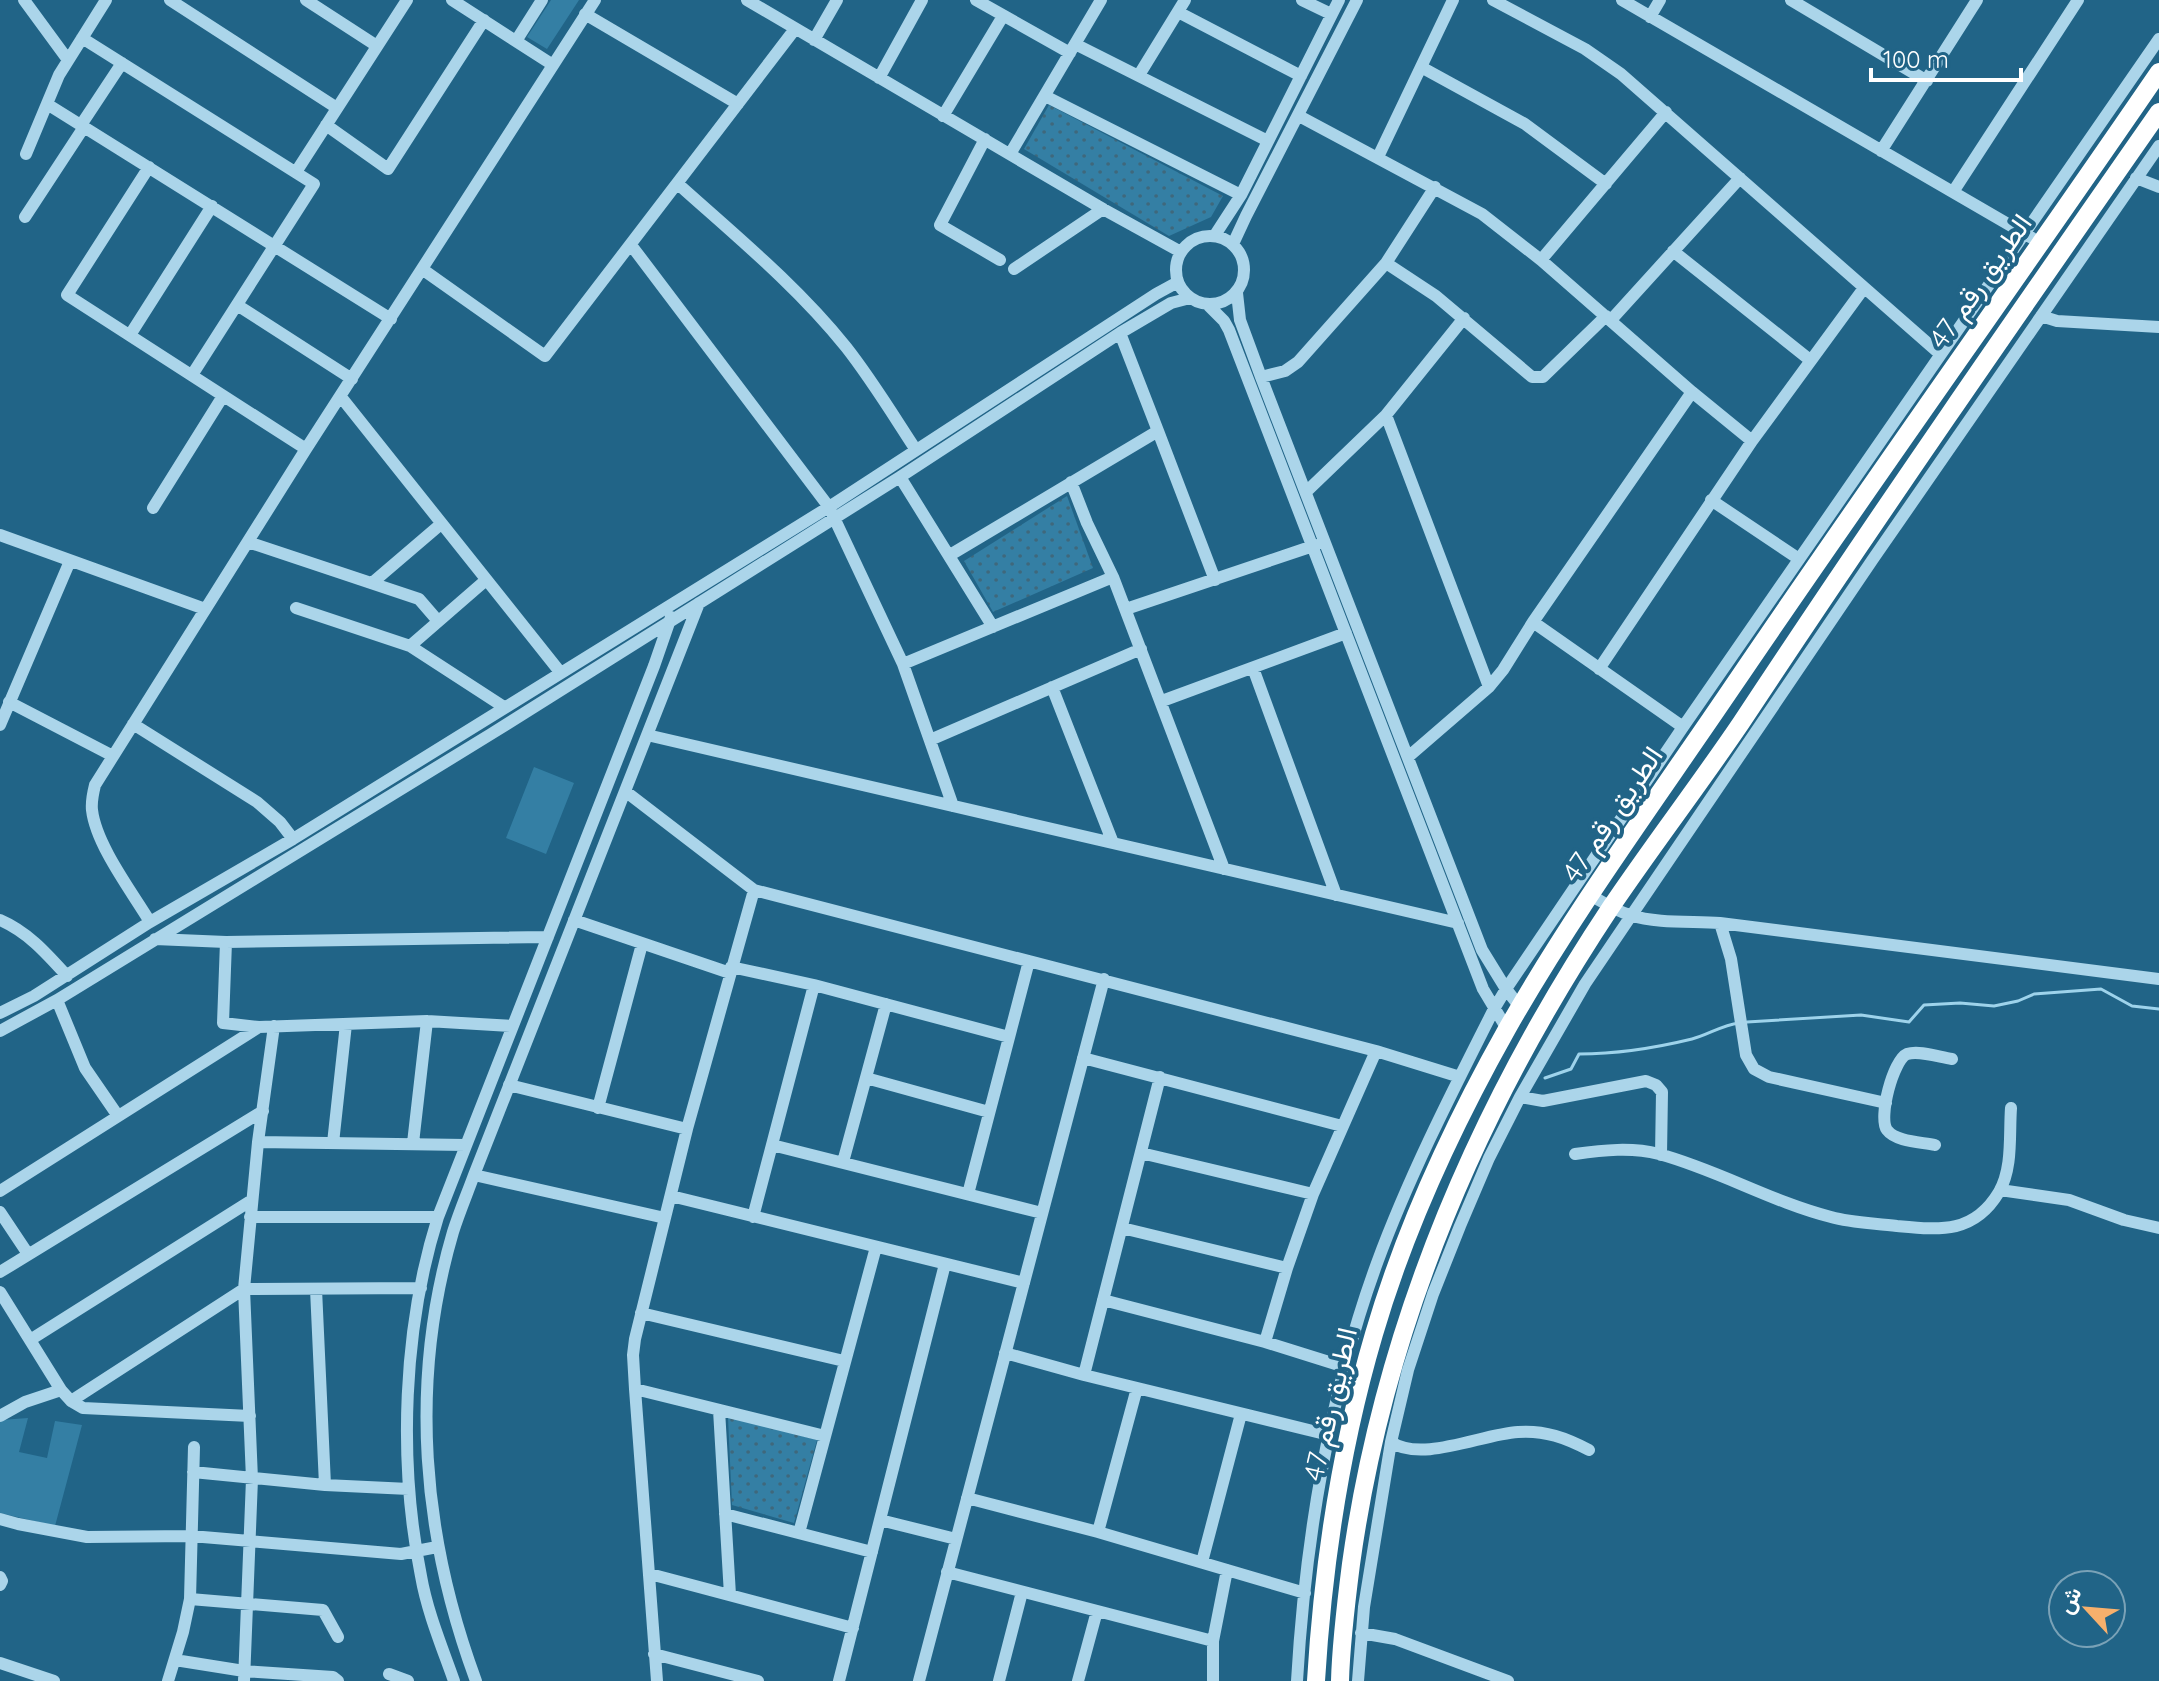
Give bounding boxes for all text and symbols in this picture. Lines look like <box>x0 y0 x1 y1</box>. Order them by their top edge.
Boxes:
scale bar <box>1871 32 2021 82</box>
text: 100 m <box>1883 44 1949 74</box>
street label: الطريق رقم 47 <box>1920 207 2040 356</box>
street label: الطريق رقم 47 <box>1553 739 1671 889</box>
street label: الطريق رقم 47 <box>1295 1324 1366 1484</box>
north arrow <box>2047 1569 2127 1649</box>
text: ش <box>2051 1582 2087 1618</box>

